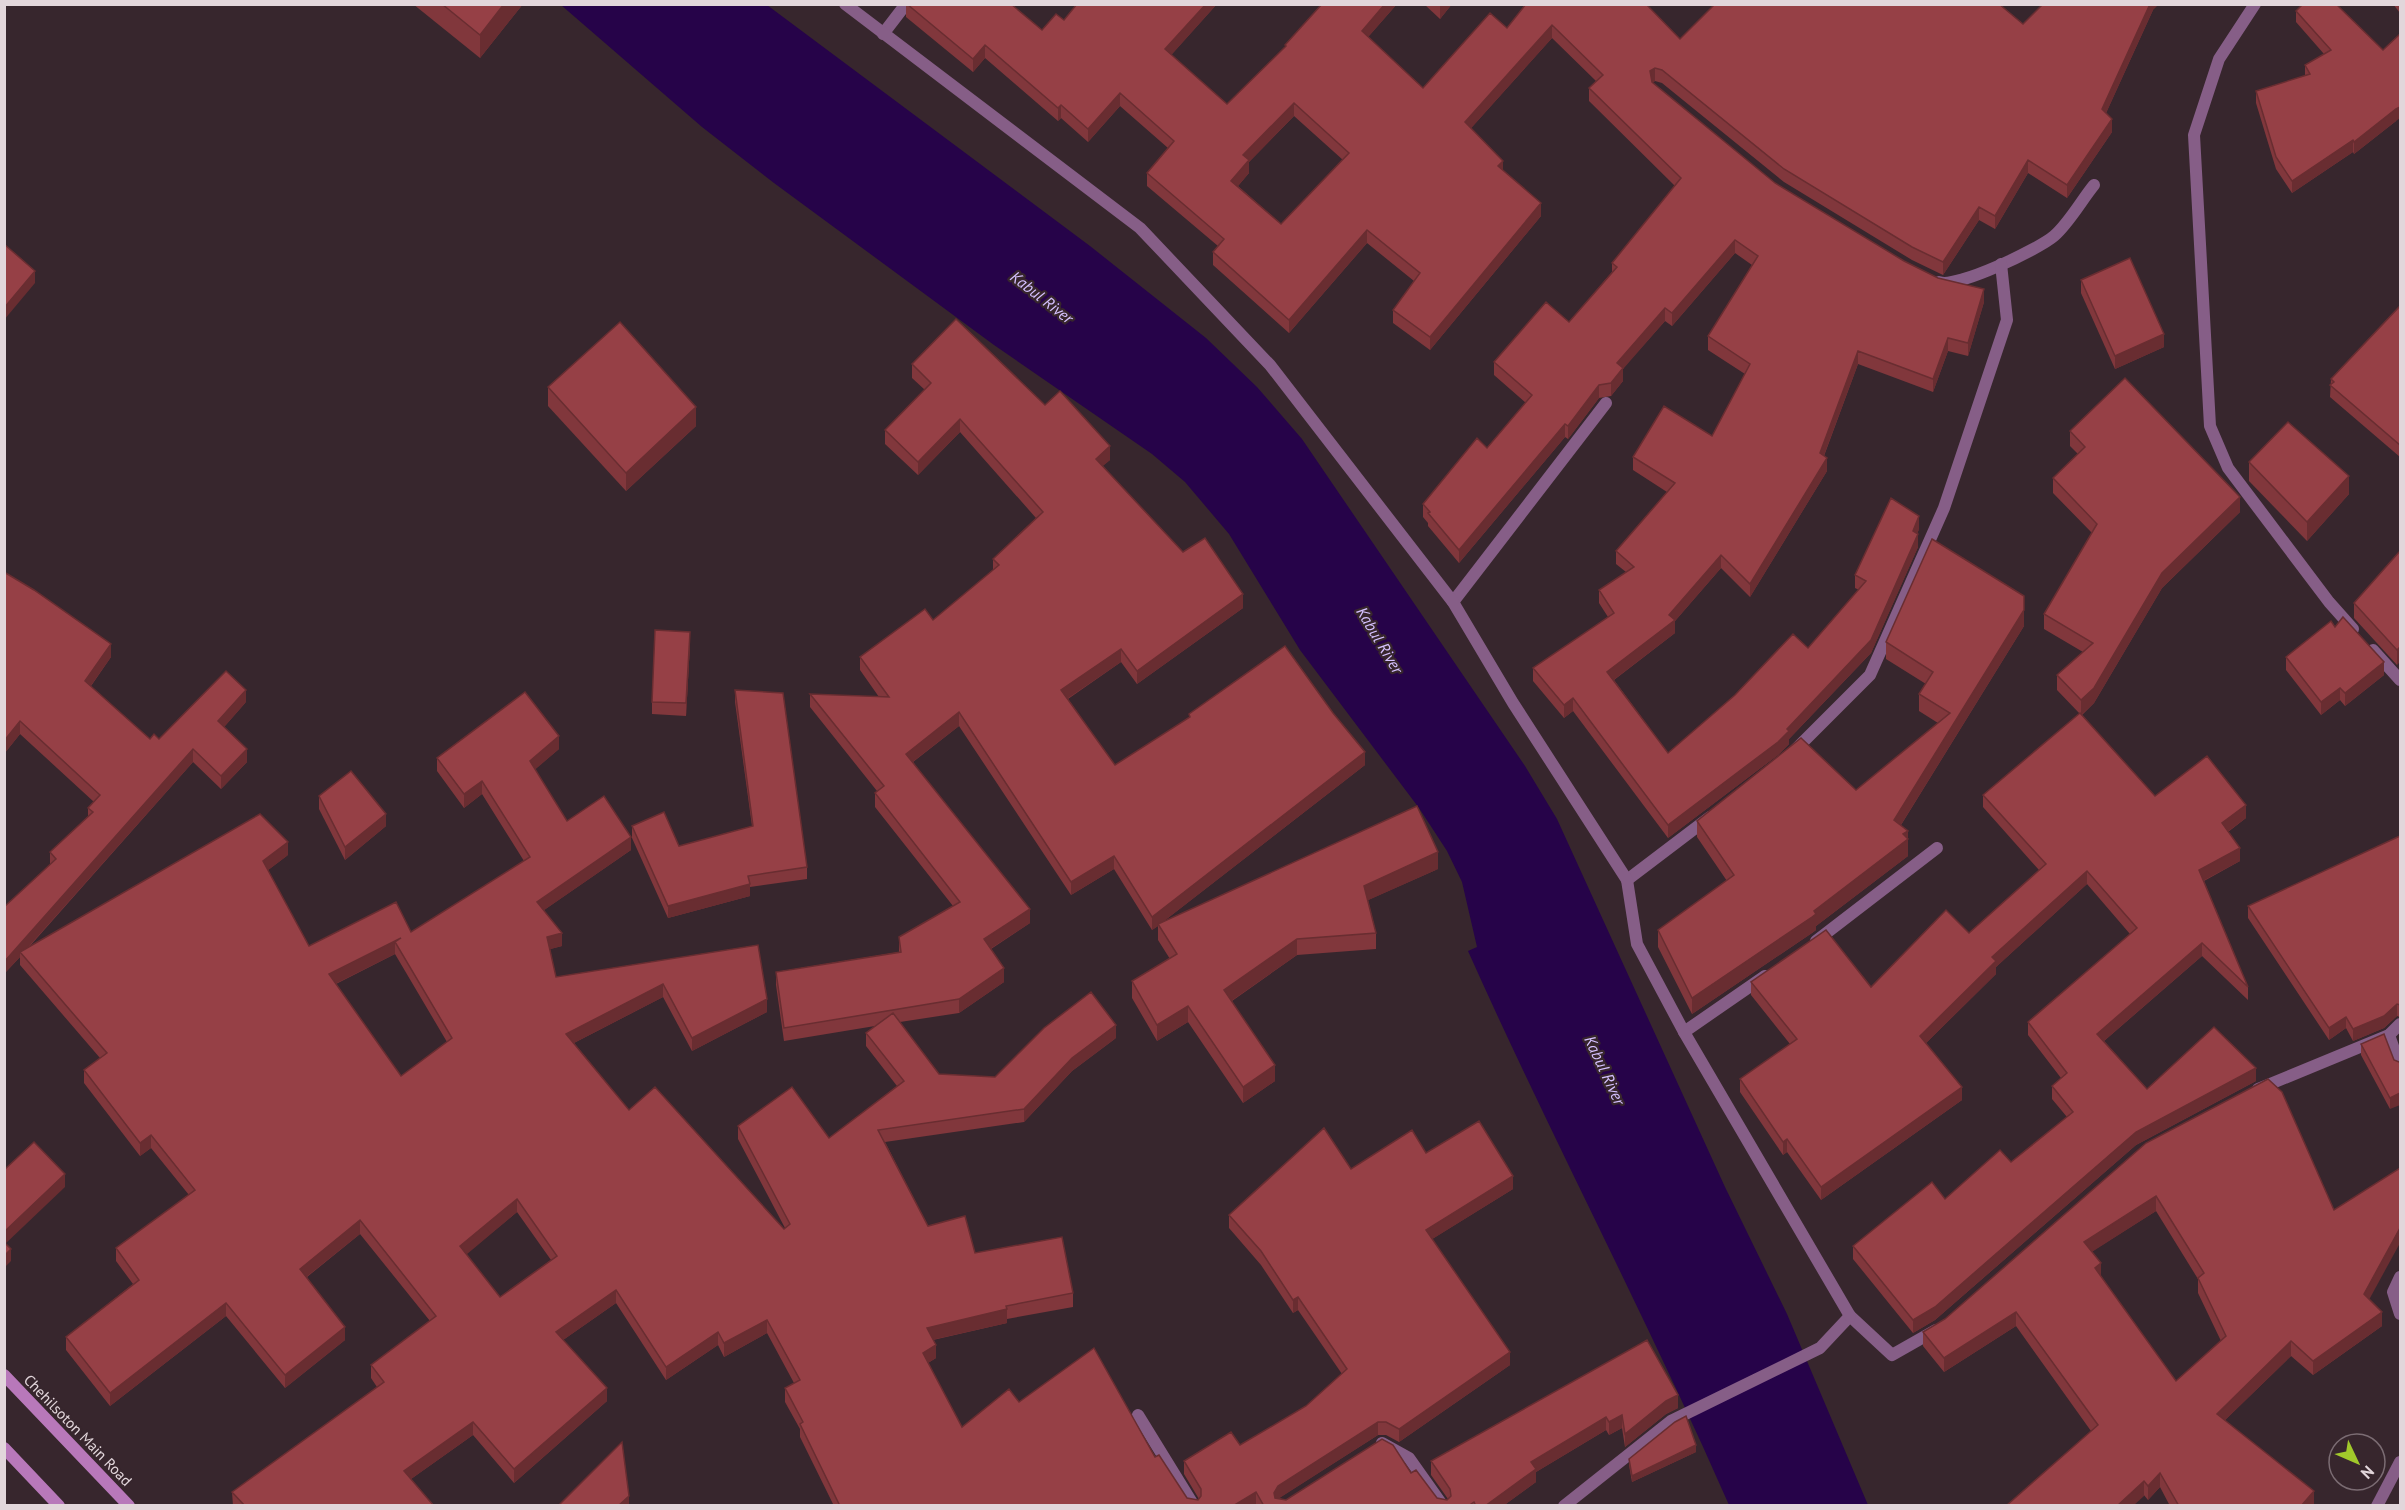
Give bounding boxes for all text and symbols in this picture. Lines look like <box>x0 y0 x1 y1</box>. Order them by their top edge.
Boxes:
water label: Kabul River <box>1007 266 1079 329</box>
water label: Kabul River <box>1352 603 1409 678</box>
water label: Kabul River <box>1580 1032 1630 1109</box>
street label: Chehilsoton Main Road <box>20 1370 136 1490</box>
north arrow <box>2327 1432 2387 1492</box>
text: N <box>2357 1462 2379 1483</box>

